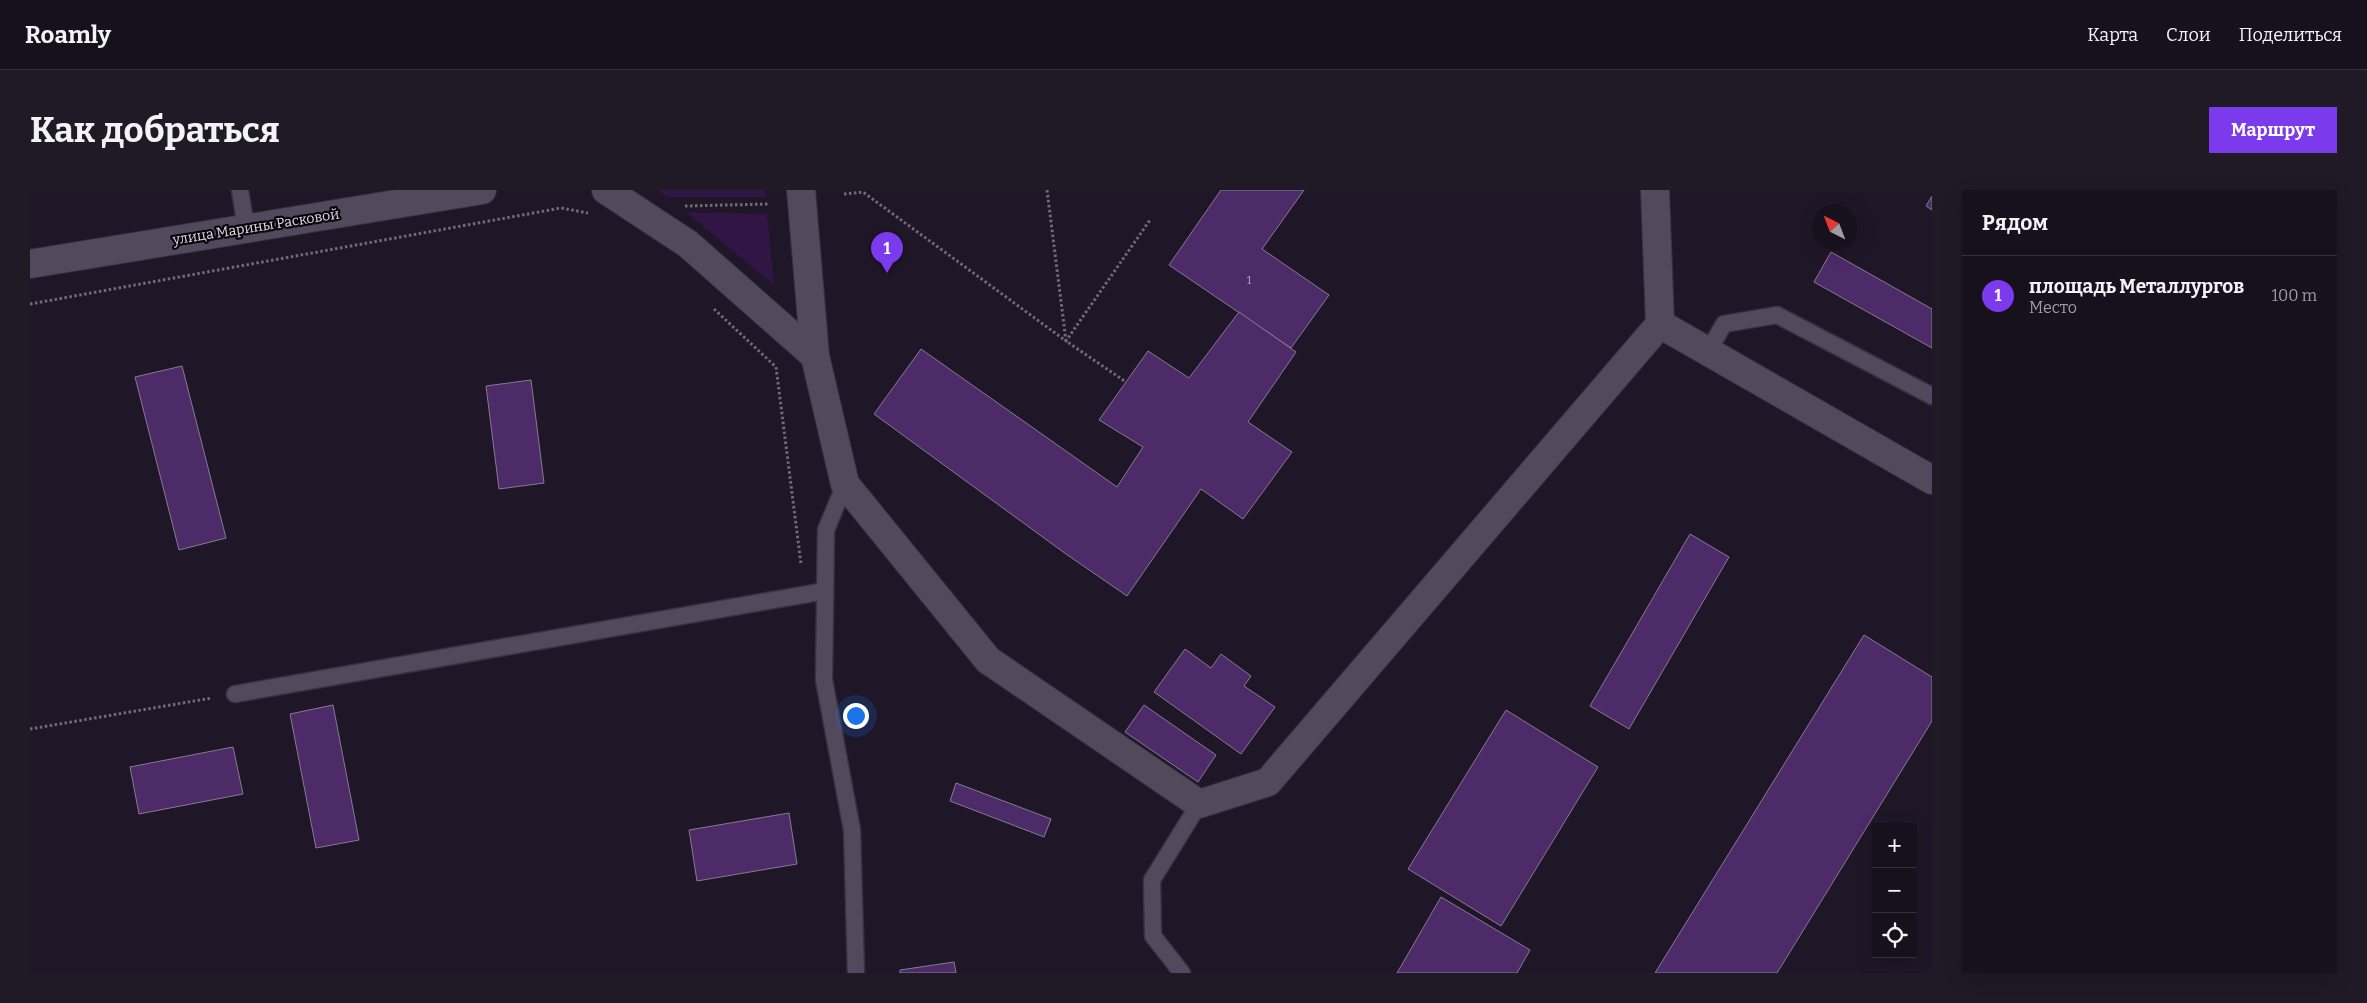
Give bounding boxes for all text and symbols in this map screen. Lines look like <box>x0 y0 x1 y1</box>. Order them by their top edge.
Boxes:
text: Roamly <box>25 21 111 49</box>
text: Карта <box>2087 24 2138 46</box>
text: Слои <box>2166 24 2211 46</box>
text: Поделиться <box>2239 24 2342 46</box>
button: Маршрут <box>2209 107 2337 153</box>
text: Как добраться <box>30 109 280 151</box>
street label: улица Марины Расковой <box>171 205 341 249</box>
north arrow <box>1812 205 1857 250</box>
text: Рядом <box>1982 210 2048 236</box>
pin: 1 <box>871 232 903 273</box>
house number: 1 <box>1247 274 1252 287</box>
text: площадь Металлургов <box>2029 275 2244 298</box>
text: 1 <box>1995 286 2001 305</box>
text: 100 m <box>2272 286 2317 305</box>
text: Место <box>2029 298 2077 317</box>
your location <box>843 703 869 729</box>
map controls <box>1872 823 1917 958</box>
button: + <box>1872 823 1917 868</box>
button: − <box>1872 868 1917 913</box>
button: locate <box>1872 913 1917 958</box>

